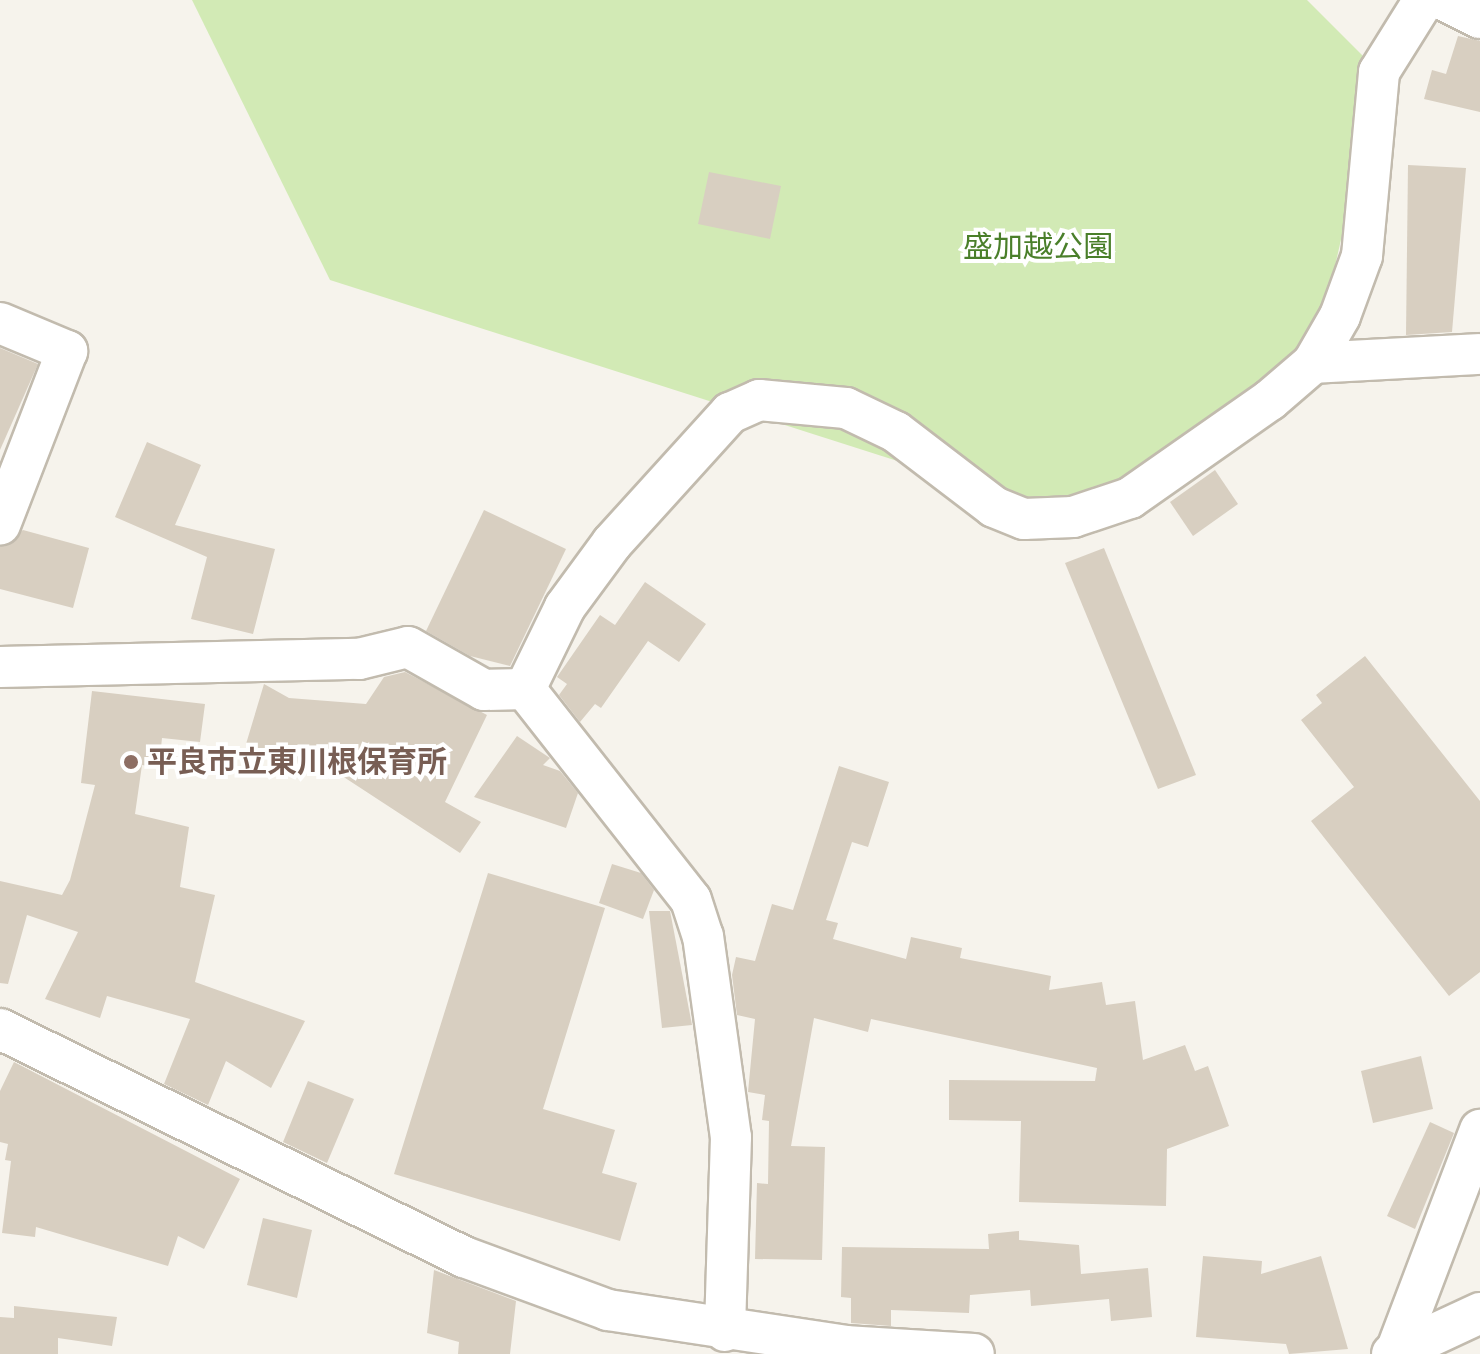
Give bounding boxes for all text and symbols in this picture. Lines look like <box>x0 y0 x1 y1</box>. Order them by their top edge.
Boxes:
park label: 盛加越公園 <box>963 229 1113 265</box>
place label: 平良市立東川根保育所 <box>147 744 447 780</box>
marker: 平良市立東川根保育所 <box>122 753 140 771</box>

